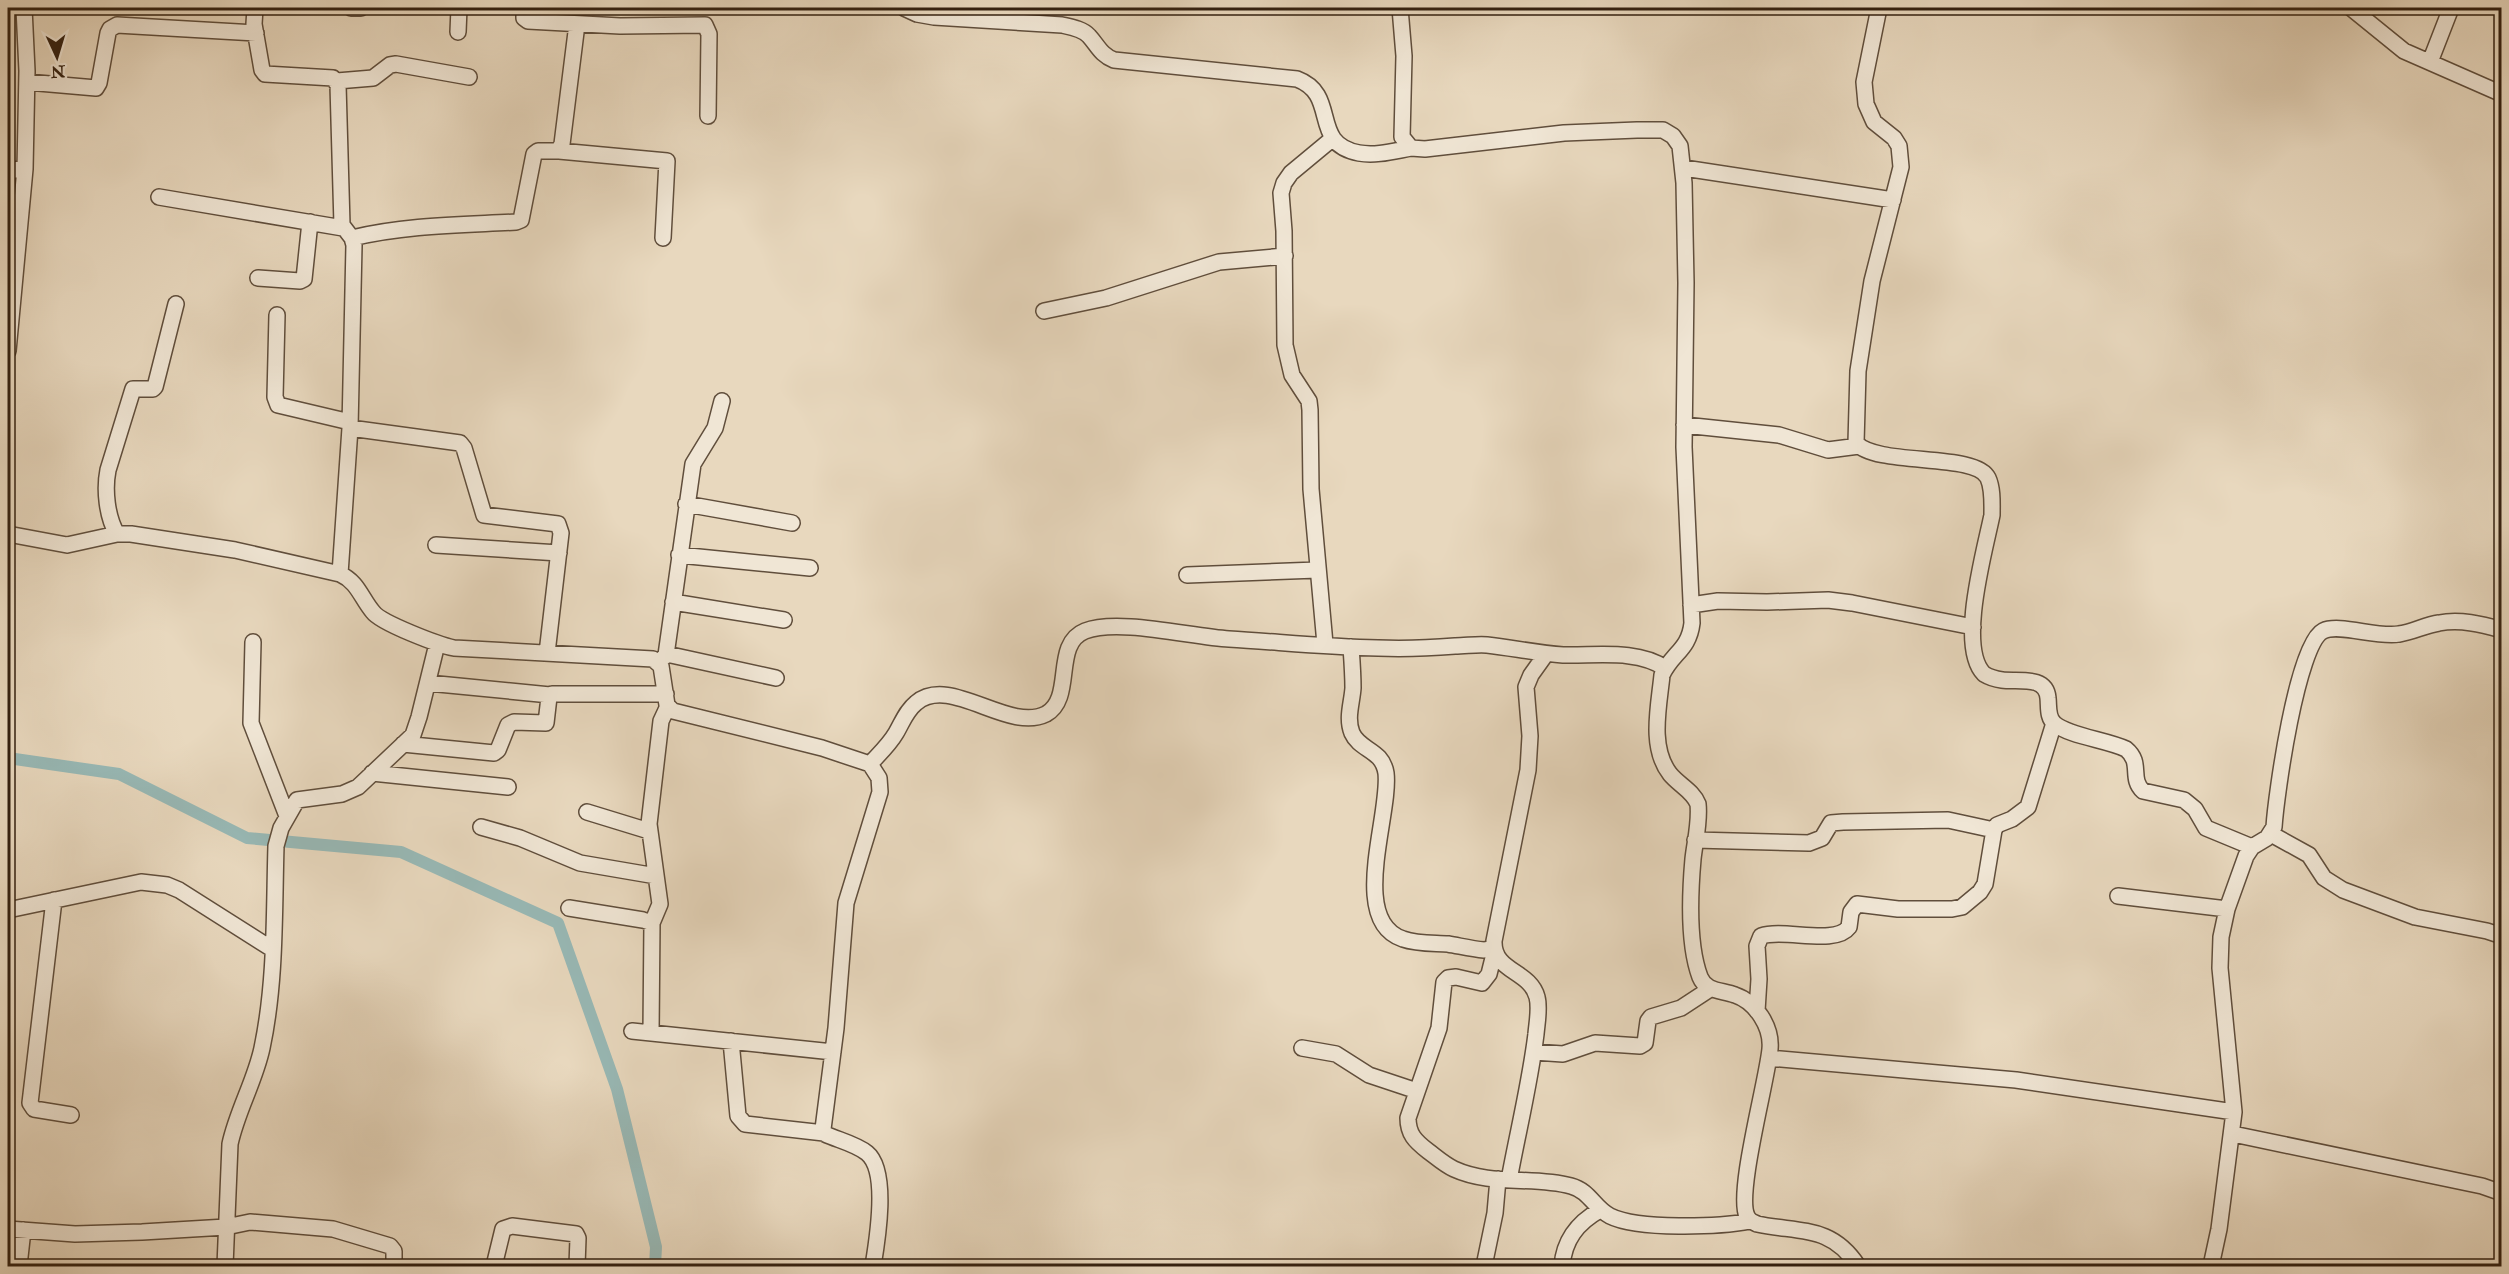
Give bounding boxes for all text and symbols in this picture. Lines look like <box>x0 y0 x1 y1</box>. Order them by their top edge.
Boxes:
north arrow <box>27 27 87 87</box>
text: N <box>49 60 67 81</box>

